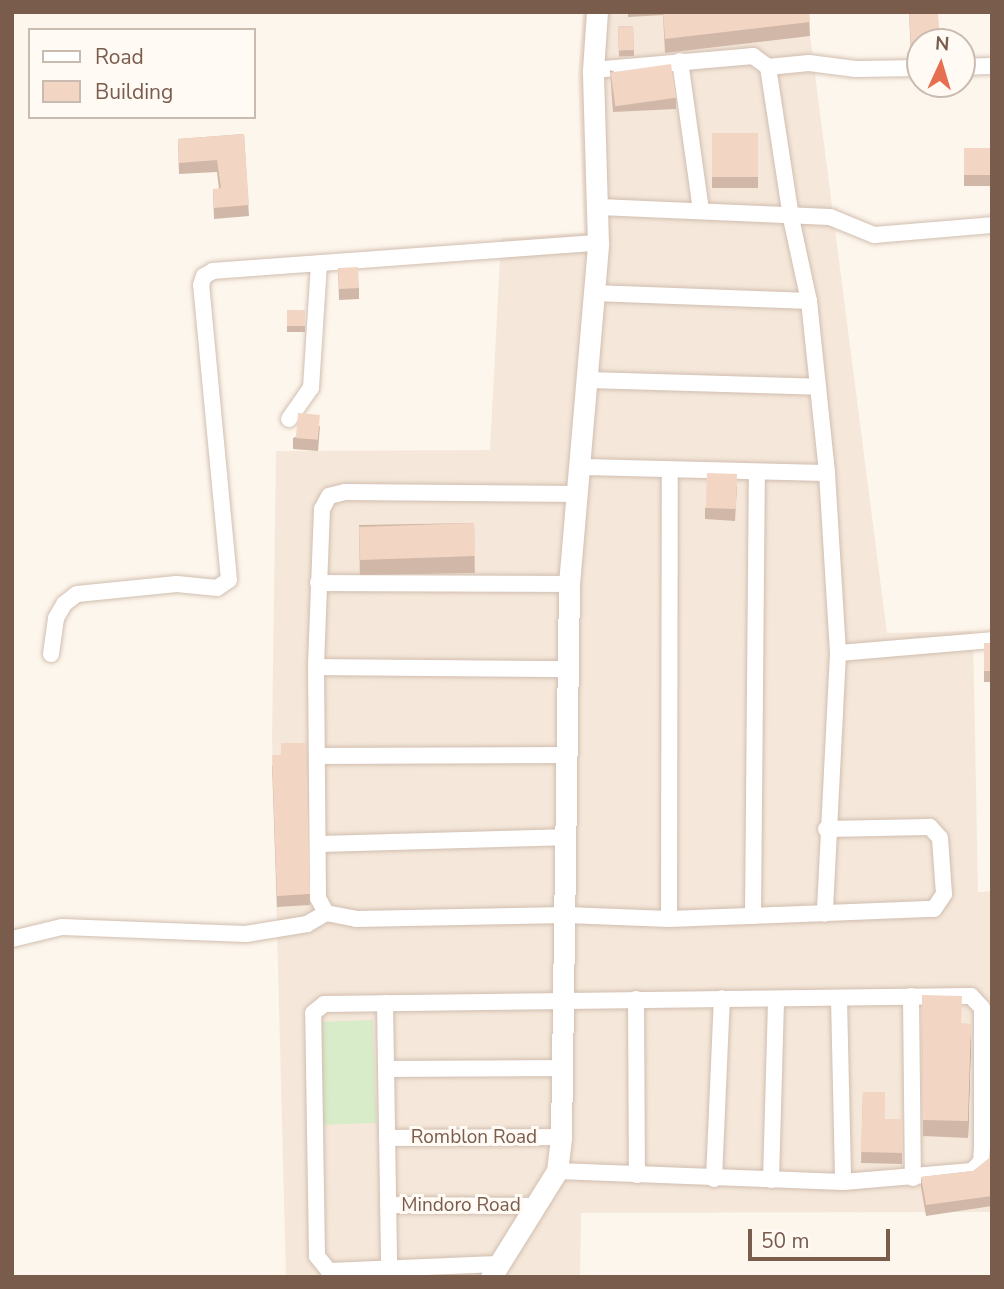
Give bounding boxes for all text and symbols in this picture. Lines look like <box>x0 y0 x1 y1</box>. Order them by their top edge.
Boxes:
legend <box>28 28 256 119</box>
north arrow <box>906 28 976 98</box>
text: N <box>934 31 950 58</box>
text: Road <box>95 43 144 71</box>
text: Building <box>95 78 173 106</box>
street label: Romblon Road <box>411 1127 537 1149</box>
street label: Mindoro Road <box>401 1195 521 1217</box>
scale bar <box>752 1216 894 1260</box>
text: 50 m <box>761 1227 810 1255</box>

